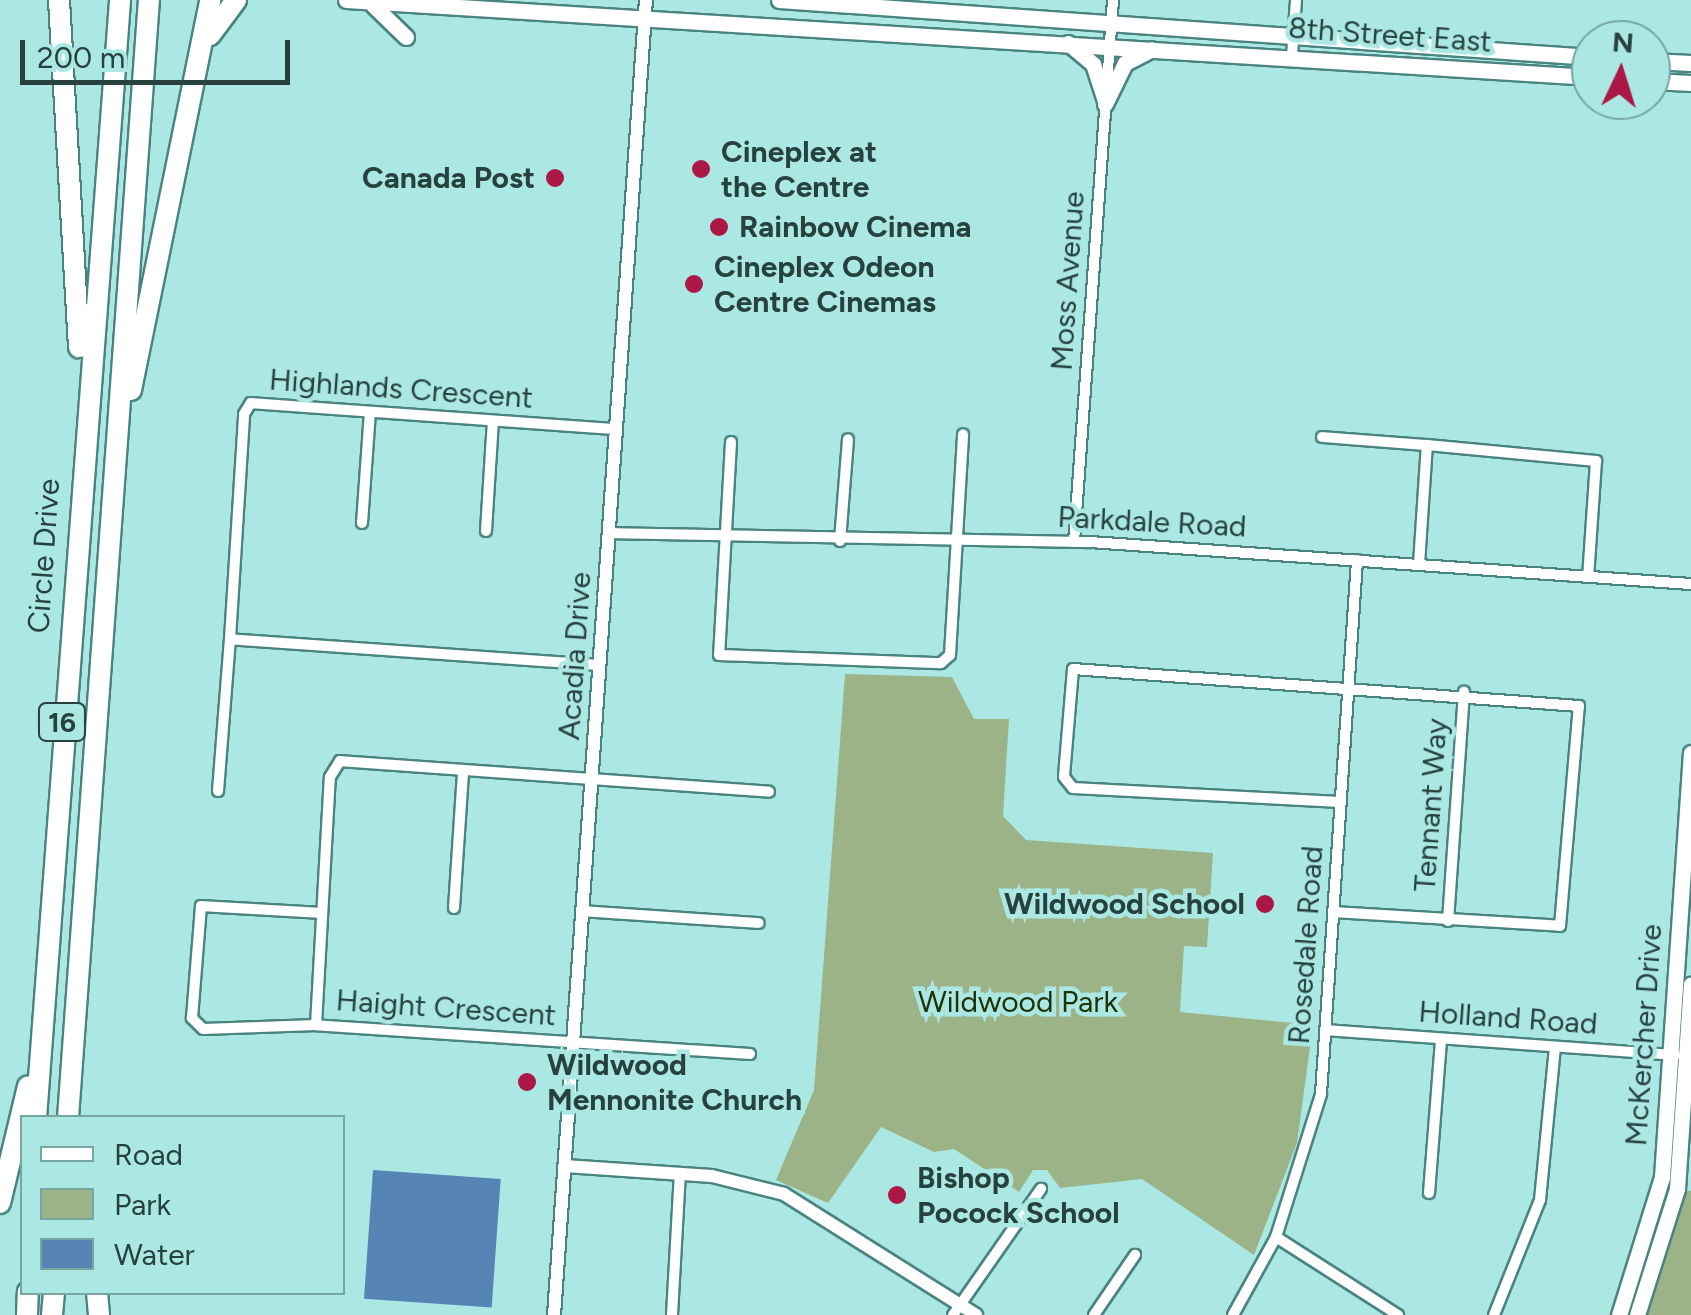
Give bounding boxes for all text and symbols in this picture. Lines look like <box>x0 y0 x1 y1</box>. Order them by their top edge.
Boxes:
street label: 8th Street East <box>1287 10 1493 60</box>
scale bar <box>25 20 295 82</box>
north arrow <box>1571 20 1671 120</box>
text: N <box>1611 24 1635 60</box>
text: 200 m <box>37 39 125 76</box>
place label: Cineplex at the Centre <box>721 134 877 204</box>
marker: Cineplex at the Centre <box>690 158 712 180</box>
place label: Canada Post <box>362 160 535 196</box>
marker: Canada Post <box>544 167 566 189</box>
street label: Moss Avenue <box>1044 190 1092 372</box>
place label: Rainbow Cinema <box>739 209 971 245</box>
marker: Rainbow Cinema <box>708 216 730 238</box>
place label: Cineplex Odeon Centre Cinemas <box>714 249 936 320</box>
marker: Cineplex Odeon Centre Cinemas <box>683 273 705 295</box>
street label: Highlands Crescent <box>268 362 534 416</box>
street label: Circle Drive <box>21 478 67 634</box>
street label: Parkdale Road <box>1057 499 1247 545</box>
street label: Acadia Drive <box>551 571 599 741</box>
road number: 16 <box>37 699 87 745</box>
street label: Tennant Way <box>1407 717 1455 893</box>
street label: Rosedale Road <box>1281 845 1331 1045</box>
place label: Wildwood School <box>1004 886 1245 922</box>
marker: Wildwood School <box>1254 893 1276 915</box>
street label: McKercher Drive <box>1618 923 1670 1147</box>
street label: Haight Crescent <box>335 982 557 1034</box>
park label: Wildwood Park <box>918 984 1118 1020</box>
street label: Holland Road <box>1417 994 1599 1042</box>
place label: Wildwood Mennonite Church <box>547 1047 802 1118</box>
marker: Wildwood Mennonite Church <box>516 1071 538 1093</box>
legend <box>20 1115 345 1295</box>
text: Road <box>114 1136 183 1173</box>
place label: Bishop Pocock School <box>917 1160 1120 1230</box>
marker: Bishop Pocock School <box>886 1184 908 1206</box>
text: Park <box>114 1186 171 1223</box>
text: Water <box>114 1236 195 1273</box>

